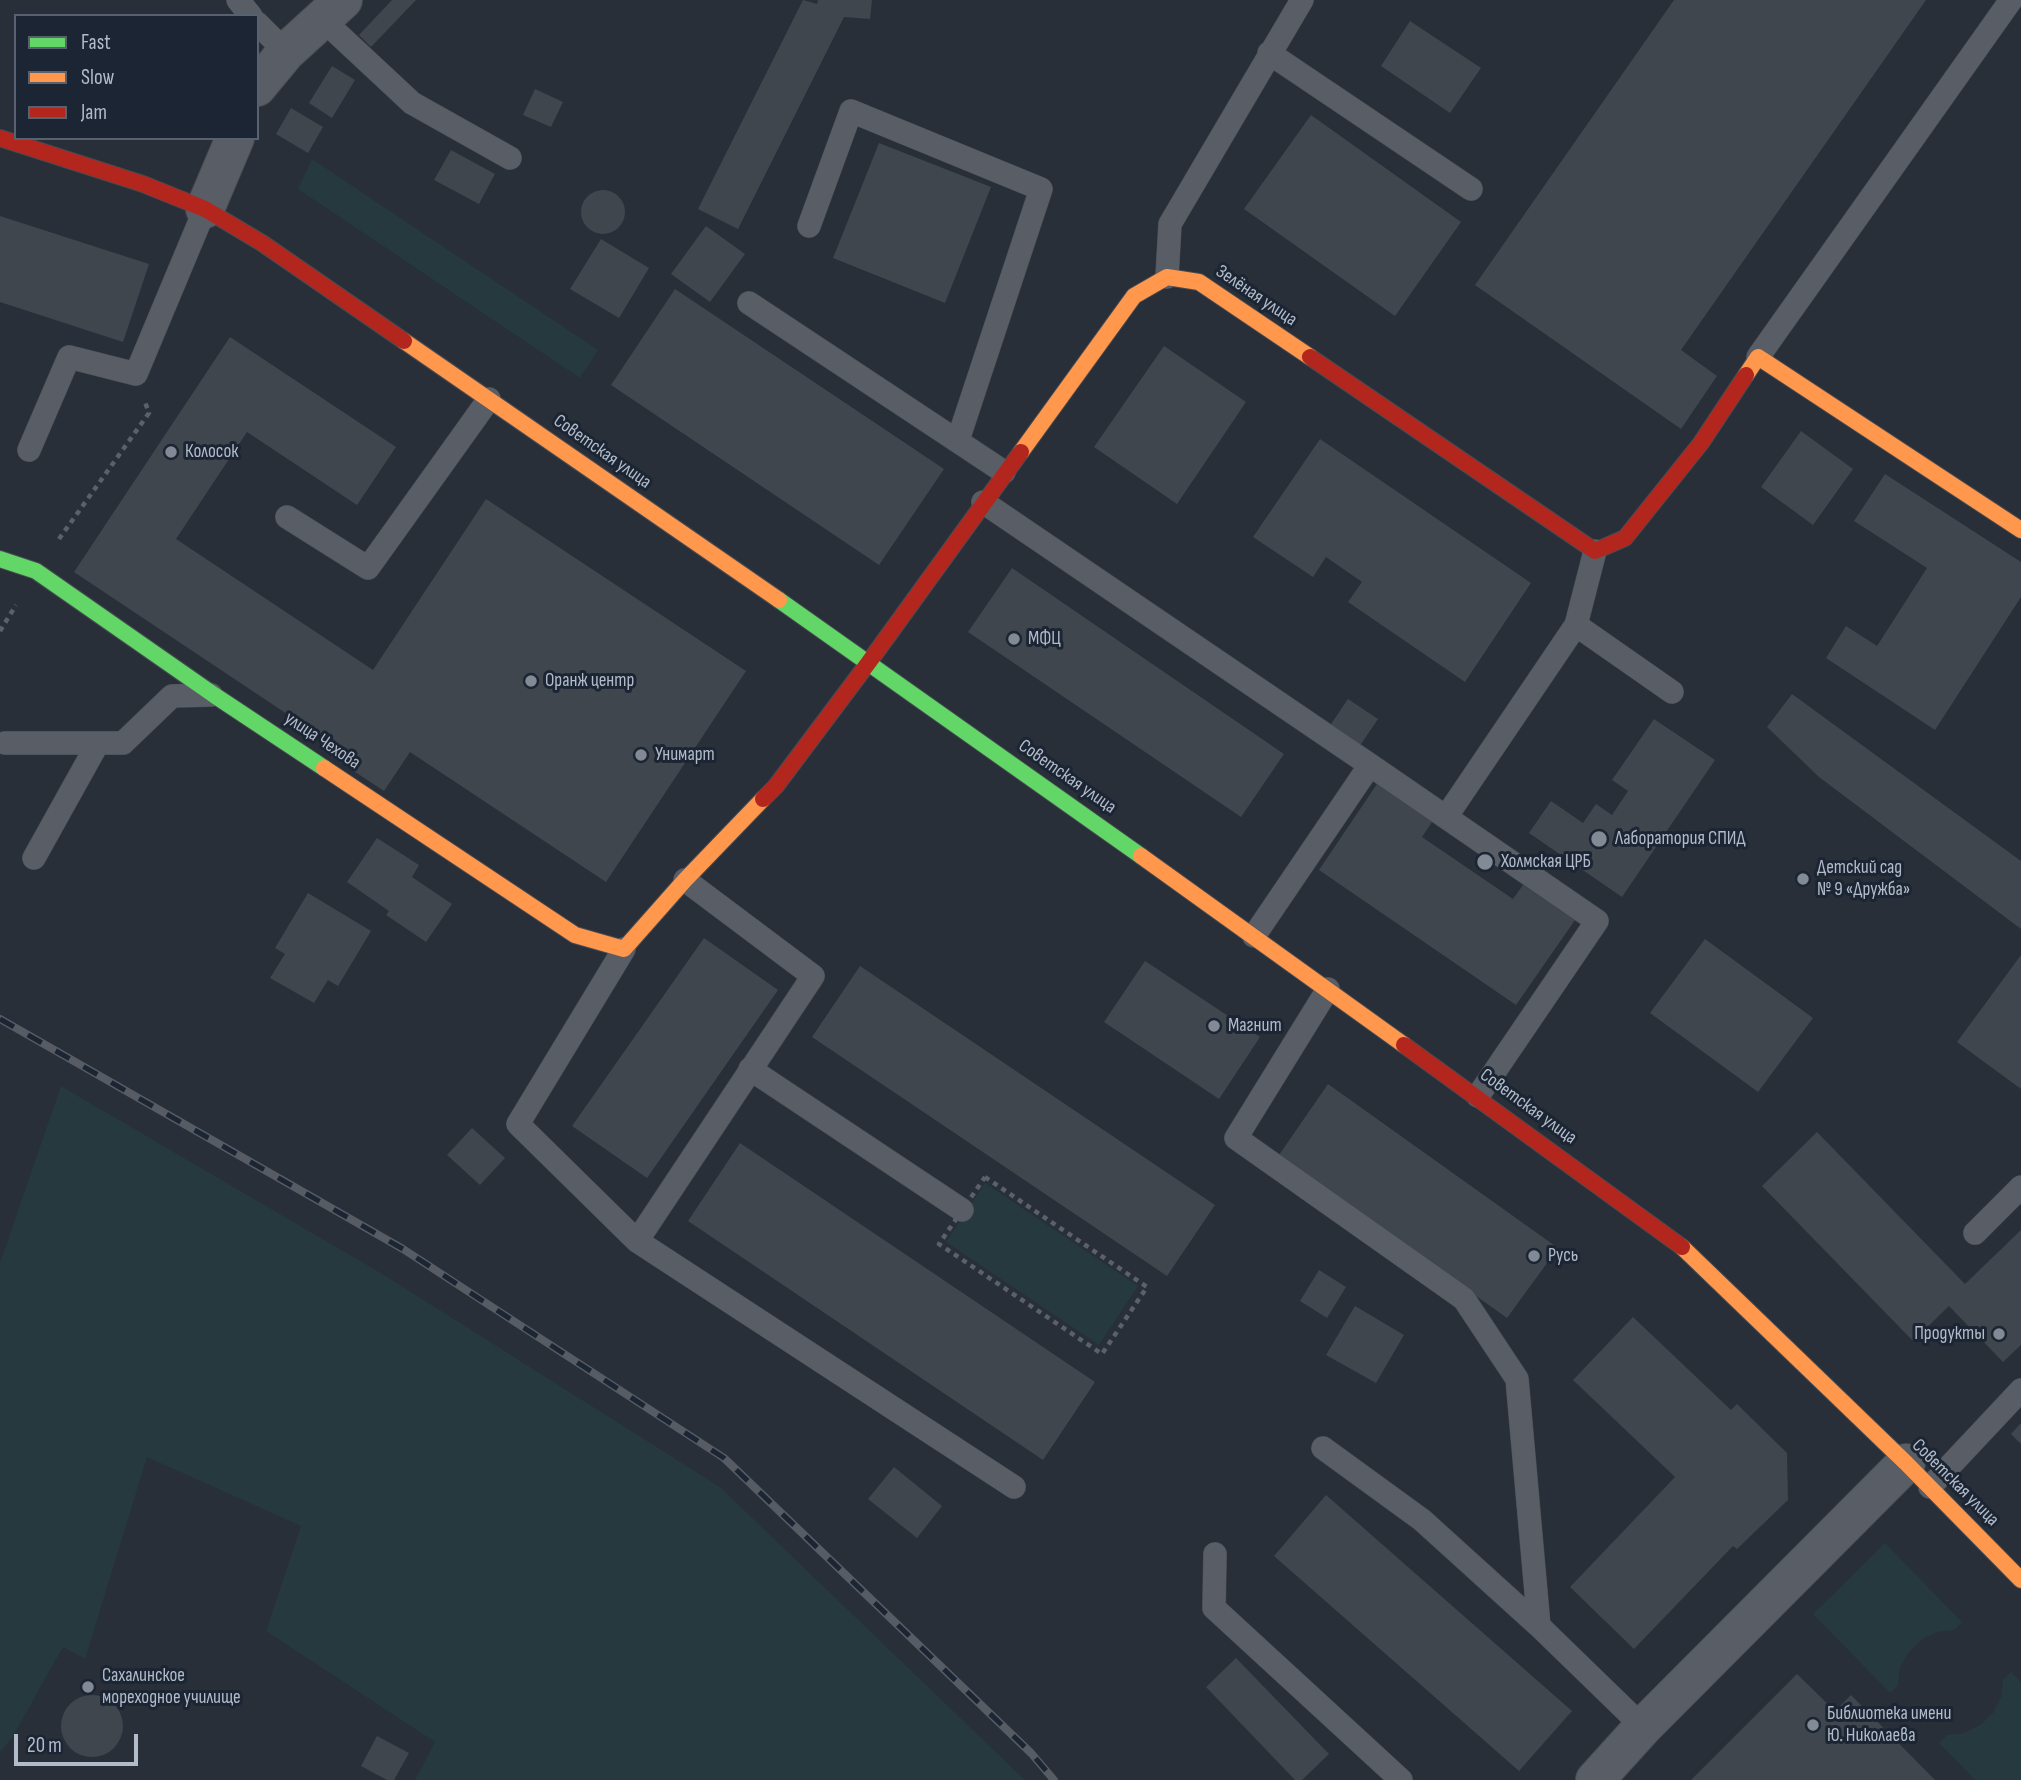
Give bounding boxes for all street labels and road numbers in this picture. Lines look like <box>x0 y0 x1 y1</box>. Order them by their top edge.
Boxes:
street label: Зелёная улица <box>1211 261 1301 331</box>
street label: Советская улица <box>549 410 655 494</box>
street label: улица Чехова <box>280 707 364 775</box>
street label: Советская улица <box>1014 735 1120 819</box>
street label: Советская улица <box>1475 1064 1581 1150</box>
street label: Советская улица <box>1907 1435 2003 1531</box>

